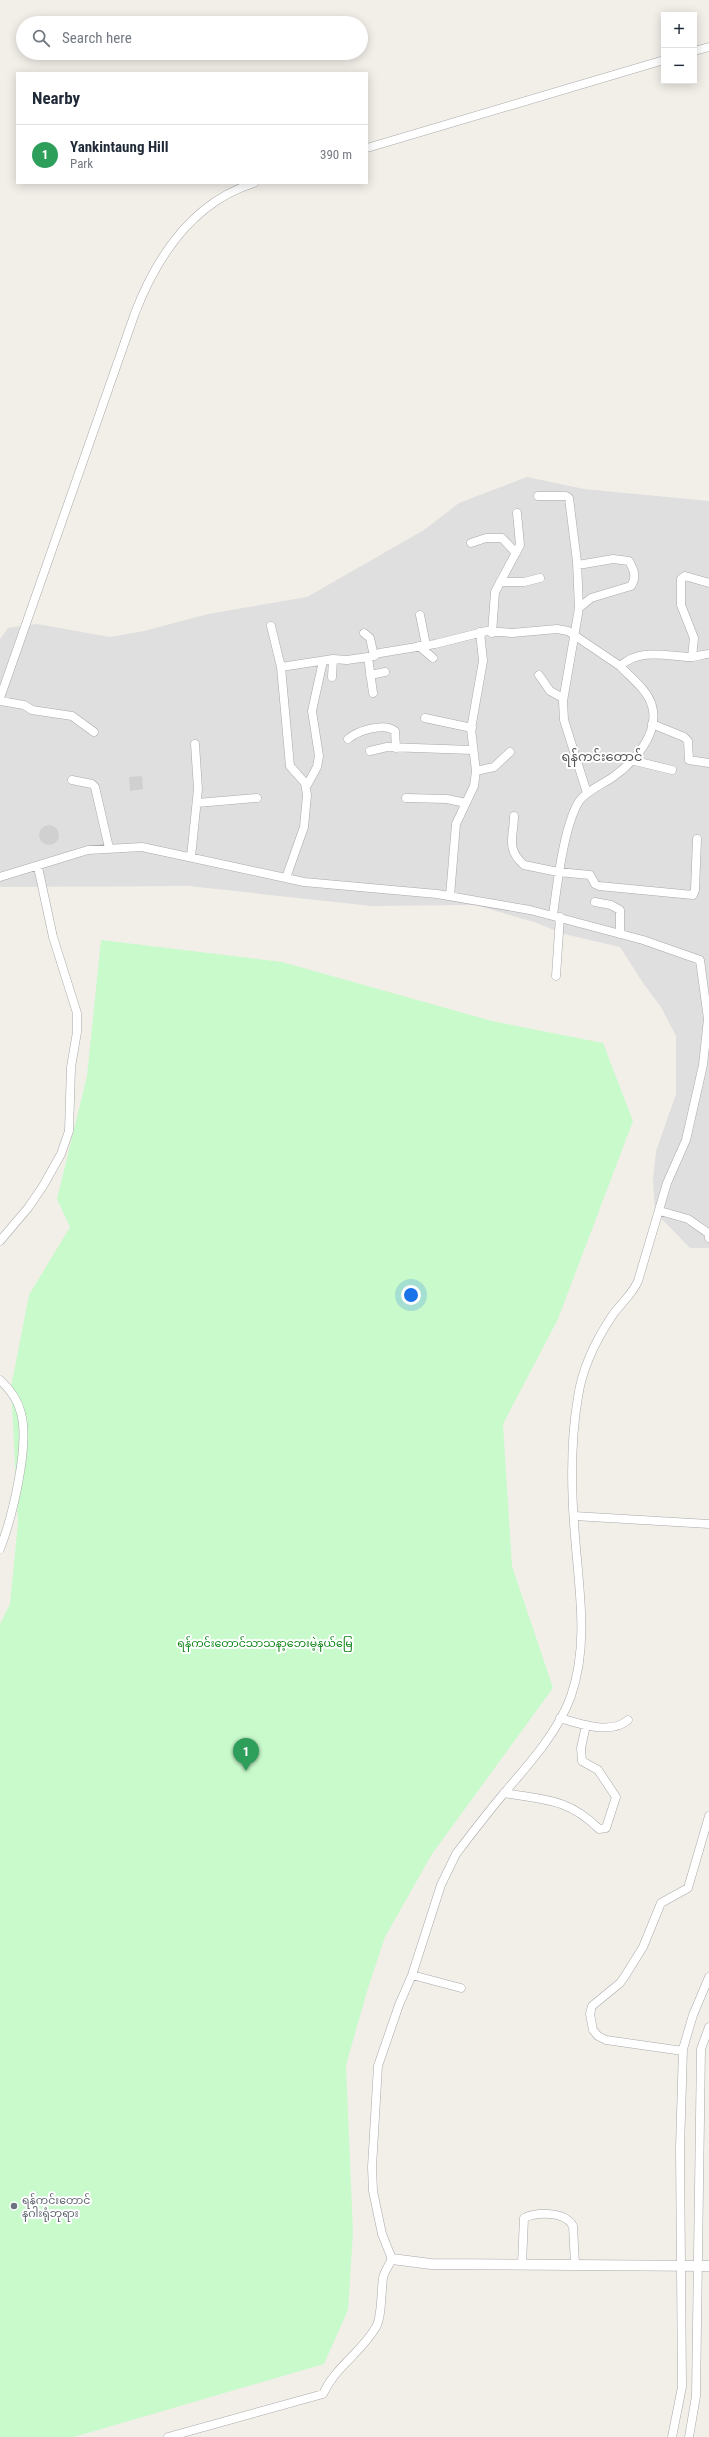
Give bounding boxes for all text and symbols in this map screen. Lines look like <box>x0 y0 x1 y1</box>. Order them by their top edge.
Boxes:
map controls <box>661 12 697 84</box>
button: + <box>661 12 697 48</box>
search box <box>16 16 368 60</box>
icon: search <box>30 27 52 49</box>
text: Search here <box>62 29 132 47</box>
button: − <box>661 48 697 84</box>
text: Nearby <box>32 88 80 108</box>
text: Yankintaung Hill <box>70 138 168 156</box>
text: 1 <box>42 147 48 162</box>
text: 390 m <box>320 147 352 162</box>
text: Park <box>70 156 93 171</box>
district label: ရန်ကင်းတောင် <box>562 748 642 767</box>
your location <box>401 1285 421 1305</box>
park label: ရန်ကင်းတောင်သာသနာ့ဘေးမဲ့နယ်မြေ <box>177 1636 353 1652</box>
pin: 1 <box>233 1738 259 1771</box>
place label: ရန်ကင်းတောင် နဂါးရုံဘုရား <box>22 2193 91 2222</box>
marker: ရန်ကင်းတောင် နဂါးရုံဘုရား <box>9 2201 19 2211</box>

